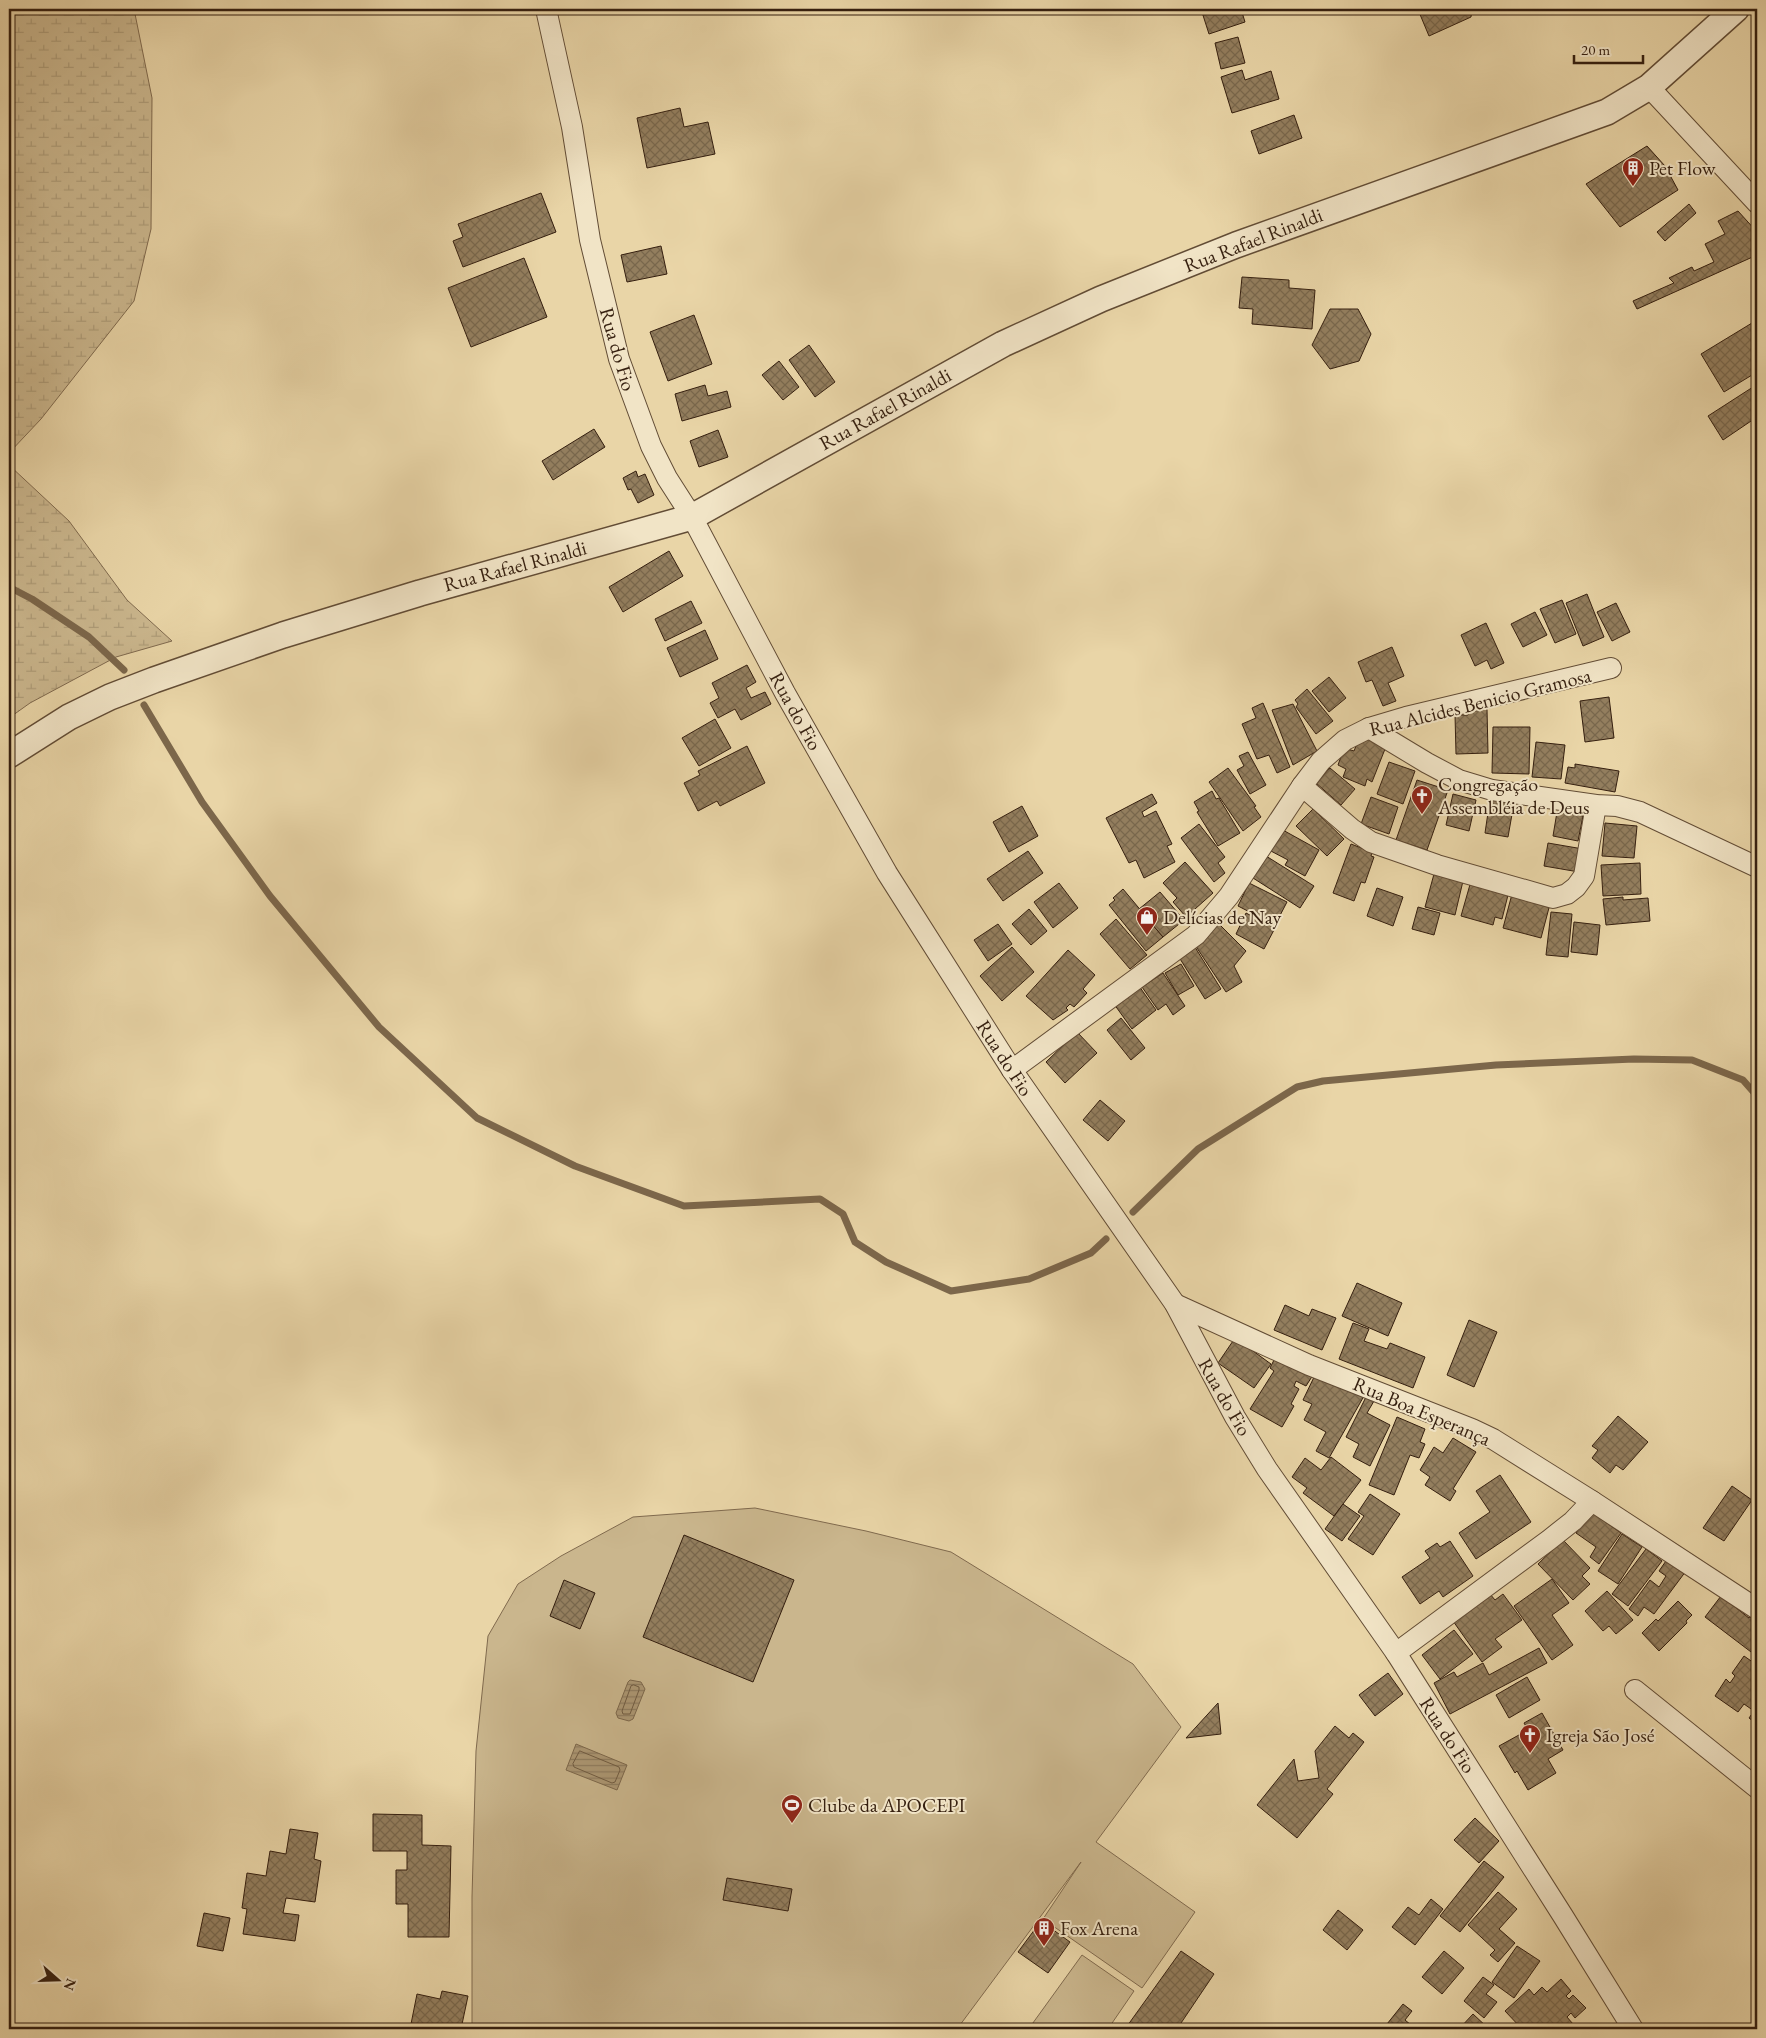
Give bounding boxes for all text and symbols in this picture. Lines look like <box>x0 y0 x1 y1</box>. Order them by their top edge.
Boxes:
scale bar <box>1574 32 1642 64</box>
text: 20 m <box>1581 40 1610 59</box>
place label: Pet Flow <box>1649 155 1716 181</box>
building icon: Pet Flow <box>1621 156 1645 187</box>
street label: Rua Rafael Rinaldi <box>1180 201 1326 278</box>
street label: Rua do Fio <box>594 304 642 394</box>
street label: Rua Rafael Rinaldi <box>814 362 956 456</box>
street label: Rua Rafael Rinaldi <box>441 534 589 598</box>
street label: Rua Alcides Benicio Gramosa <box>1366 662 1594 742</box>
street label: Rua do Fio <box>764 667 828 755</box>
place label: Congregação Assembléia de Deus <box>1437 771 1589 820</box>
church icon: Congregação Assembléia de Deus <box>1410 784 1434 815</box>
place label: Delícias de Nay <box>1163 904 1282 930</box>
shop icon: Delícias de Nay <box>1135 905 1159 936</box>
street label: Rua do Fio <box>971 1015 1039 1101</box>
street label: Rua do Fio <box>1192 1353 1258 1441</box>
street label: Rua Boa Esperança <box>1349 1370 1495 1452</box>
street label: Rua do Fio <box>1414 1692 1482 1778</box>
place label: Igreja São José <box>1546 1722 1655 1748</box>
church icon: Igreja São José <box>1518 1723 1542 1754</box>
place label: Clube da APOCEPI <box>808 1792 965 1818</box>
sports icon: Clube da APOCEPI <box>780 1793 804 1824</box>
place label: Fox Arena <box>1060 1915 1138 1941</box>
building icon: Fox Arena <box>1032 1916 1056 1947</box>
north arrow <box>32 1956 82 2006</box>
text: N <box>60 1976 81 1993</box>

